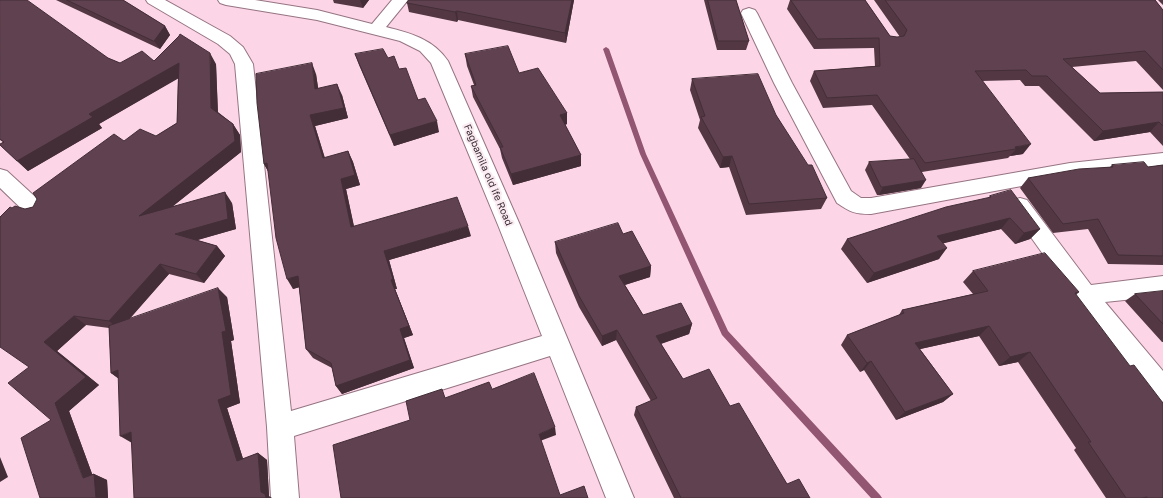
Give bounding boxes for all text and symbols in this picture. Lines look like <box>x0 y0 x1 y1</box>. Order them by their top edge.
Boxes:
street label: Fagbamila old ife Road <box>461 122 515 228</box>

